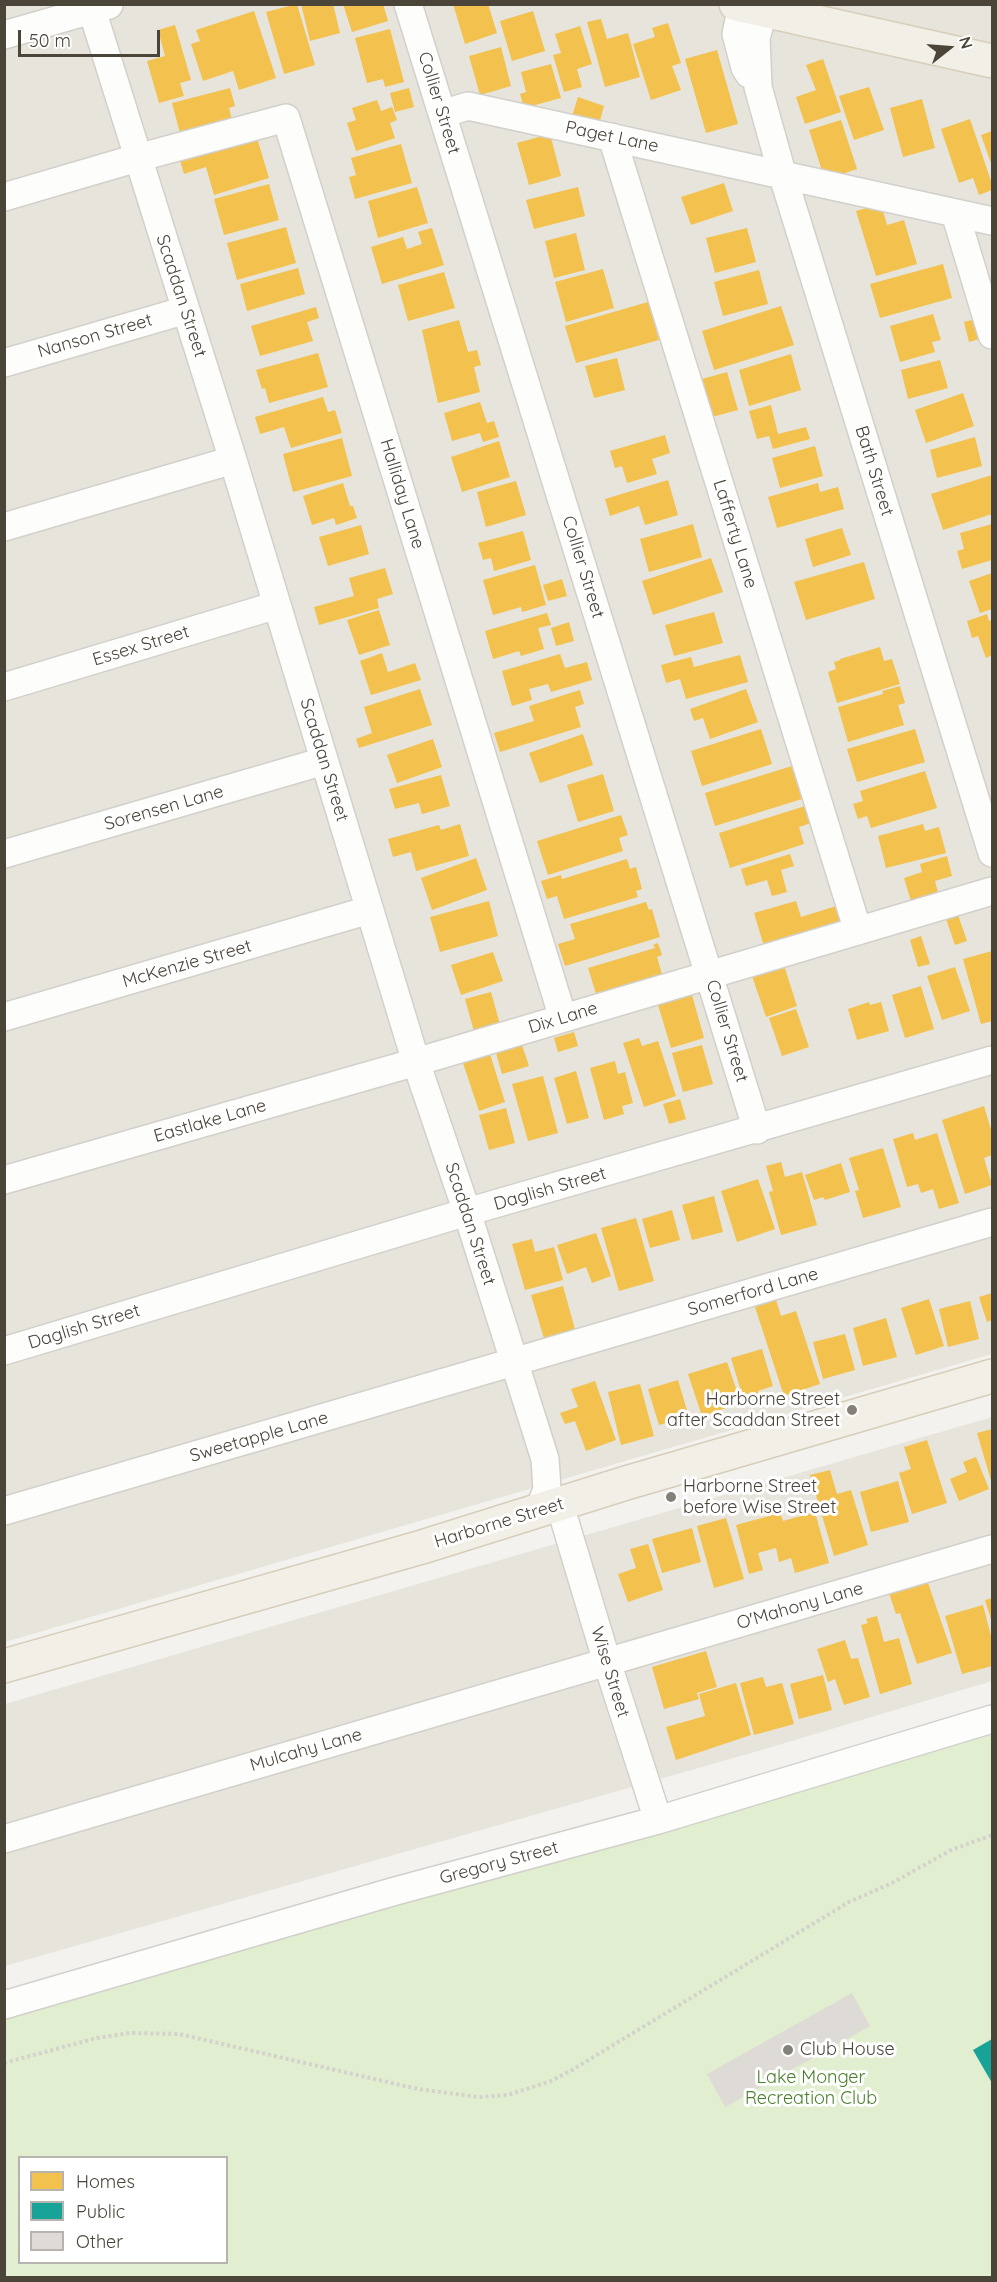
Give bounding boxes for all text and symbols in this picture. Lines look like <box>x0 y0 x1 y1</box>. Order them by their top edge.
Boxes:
scale bar <box>21 18 164 56</box>
north arrow <box>919 18 979 78</box>
text: 50 m <box>29 29 71 52</box>
text: N <box>955 34 977 51</box>
street label: Collier Street <box>413 49 465 157</box>
street label: Paget Lane <box>563 117 661 157</box>
street label: Scaddan Street <box>151 232 211 360</box>
street label: Nanson Street <box>35 309 155 363</box>
street label: Bath Street <box>850 423 898 519</box>
street label: Halliday Lane <box>375 436 429 552</box>
street label: Lafferty Lane <box>708 477 762 591</box>
street label: Collier Street <box>557 513 609 621</box>
street label: Essex Street <box>90 621 192 671</box>
street label: Scaddan Street <box>295 696 353 824</box>
street label: Sorensen Lane <box>102 781 226 835</box>
street label: McKenzie Street <box>120 935 254 993</box>
street label: Collier Street <box>701 977 753 1085</box>
street label: Dix Lane <box>526 997 600 1039</box>
street label: Eastlake Lane <box>151 1095 269 1147</box>
street label: Scaddan Street <box>440 1160 500 1288</box>
street label: Daglish Street <box>491 1163 609 1215</box>
street label: Somerford Lane <box>685 1263 821 1321</box>
street label: Daglish Street <box>25 1300 143 1354</box>
place label: Harborne Street after Scaddan Street <box>667 1389 840 1432</box>
marker: Harborne Street after Scaddan Street <box>845 1403 859 1417</box>
street label: Sweetapple Lane <box>187 1407 331 1467</box>
place label: Harborne Street before Wise Street <box>683 1476 836 1518</box>
marker: Harborne Street before Wise Street <box>664 1490 678 1504</box>
street label: Harborne Street <box>432 1493 566 1553</box>
street label: O'Mahony Lane <box>734 1578 866 1634</box>
street label: Wise Street <box>586 1624 634 1720</box>
street label: Mulcahy Lane <box>247 1724 365 1776</box>
street label: Gregory Street <box>437 1837 561 1889</box>
place label: Club House <box>800 2039 895 2061</box>
marker: Club House <box>781 2043 795 2057</box>
park label: Lake Monger Recreation Club <box>745 2067 877 2110</box>
legend <box>18 2156 228 2264</box>
text: Homes <box>76 2170 135 2193</box>
text: Public <box>76 2200 125 2223</box>
text: Other <box>76 2230 123 2253</box>

